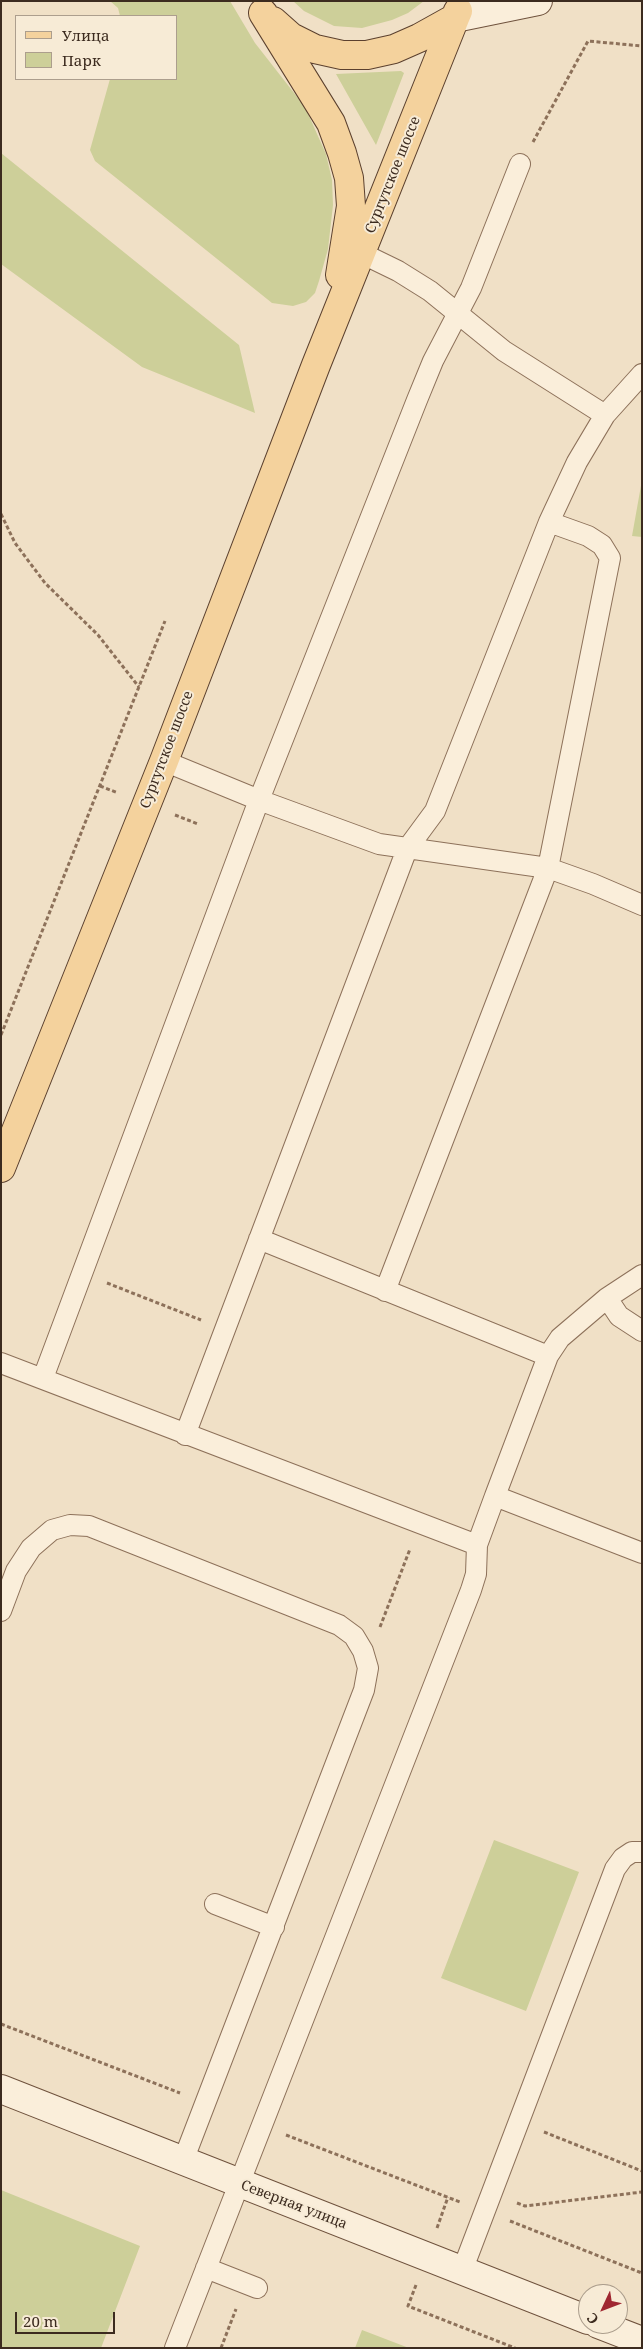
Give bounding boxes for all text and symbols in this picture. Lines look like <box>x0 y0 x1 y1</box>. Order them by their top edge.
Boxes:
legend <box>15 15 178 80</box>
text: Улица <box>62 25 110 45</box>
text: Парк <box>62 50 101 70</box>
street label: Сургутское шоссе <box>362 114 424 236</box>
street label: Сургутское шоссе <box>137 689 197 811</box>
street label: Северная улица <box>239 2177 349 2233</box>
north arrow <box>578 2284 628 2334</box>
scale bar <box>18 2302 118 2334</box>
text: С <box>582 2309 602 2329</box>
text: 20 m <box>23 2311 58 2331</box>

